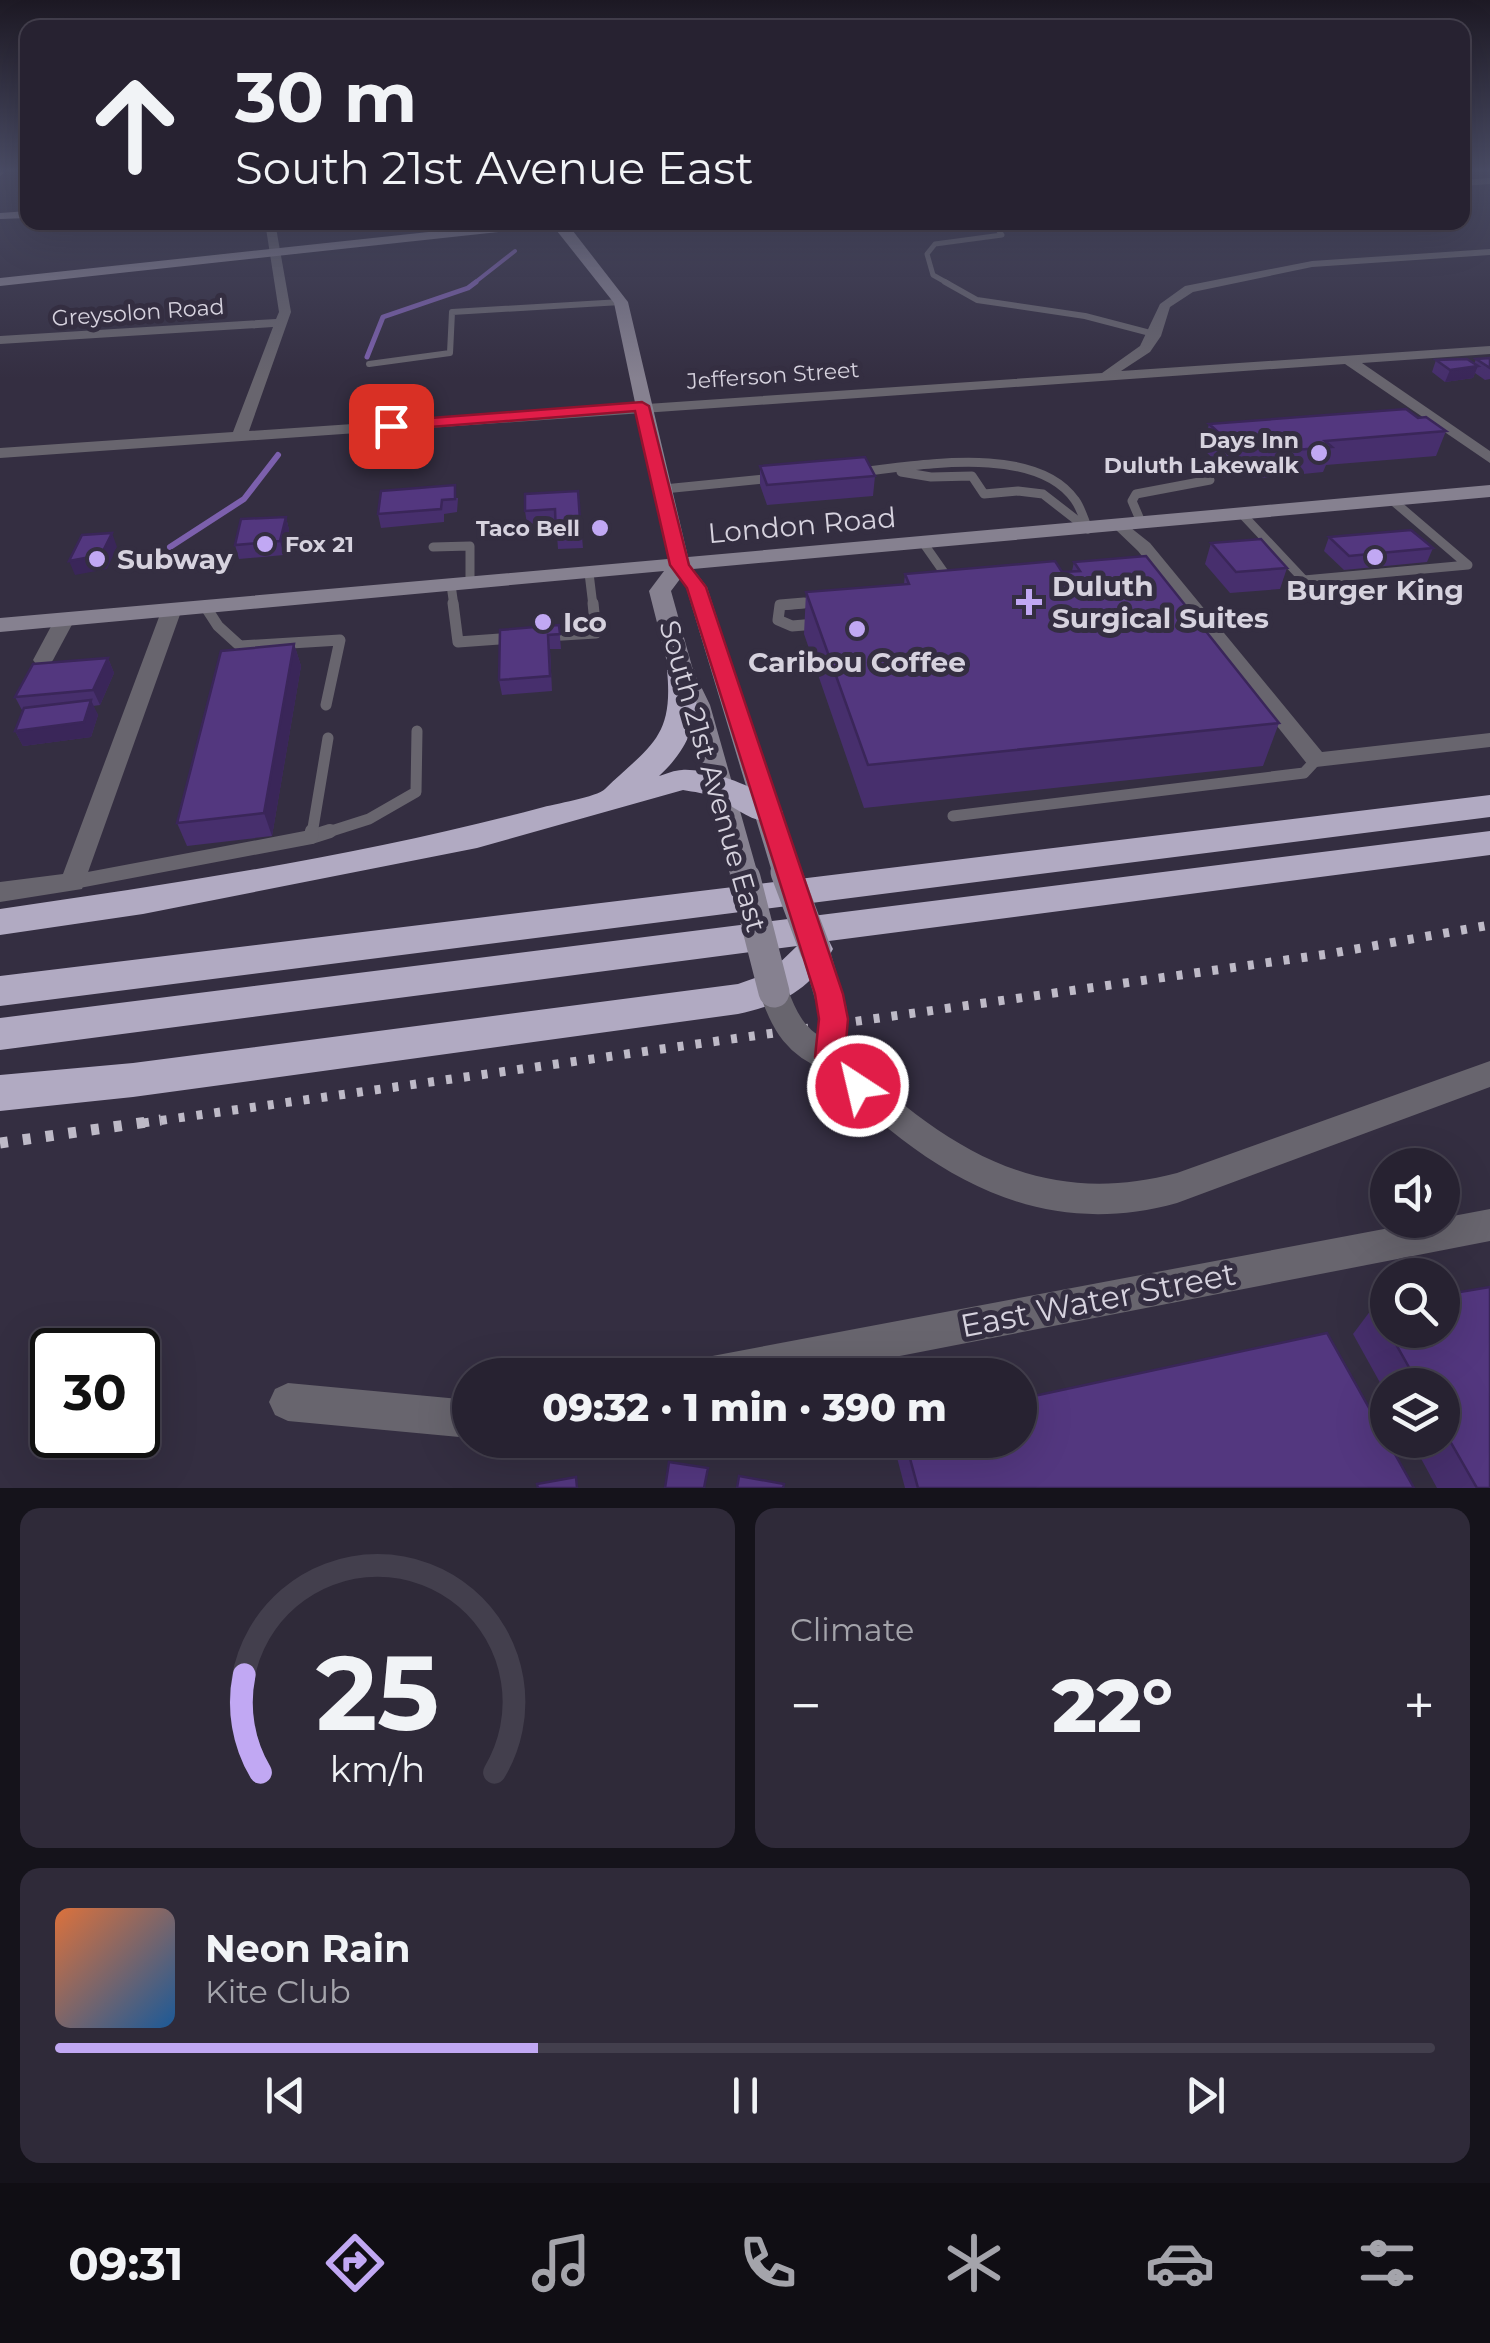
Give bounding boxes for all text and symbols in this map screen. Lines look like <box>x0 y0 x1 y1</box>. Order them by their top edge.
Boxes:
text: 30 m <box>235 54 417 140</box>
icon: ahead <box>70 60 200 190</box>
text: South 21st Avenue East <box>235 140 754 195</box>
street label: Greysolon Road <box>51 293 225 332</box>
street label: Jefferson Street <box>685 356 860 395</box>
pin <box>349 384 434 469</box>
icon: arrive <box>364 399 419 454</box>
place label: Days Inn Duluth Lakewalk <box>1104 427 1300 479</box>
marker: Days Inn Duluth Lakewalk <box>1308 442 1330 464</box>
street label: London Road <box>706 500 898 550</box>
place label: Taco Bell <box>476 515 580 542</box>
marker: Taco Bell <box>589 517 611 539</box>
place label: Fox 21 <box>285 531 354 558</box>
marker: Fox 21 <box>254 533 276 555</box>
place label: Subway <box>117 542 233 576</box>
marker: Burger King <box>1364 546 1386 568</box>
marker: Subway <box>86 548 108 570</box>
place label: Duluth Surgical Suites <box>1052 569 1269 635</box>
place label: Burger King <box>1286 573 1464 607</box>
marker: Duluth Surgical Suites <box>1016 589 1042 615</box>
place label: Ico <box>563 605 607 639</box>
marker: Ico <box>532 611 554 633</box>
street label: South 21st Avenue East <box>652 616 774 936</box>
marker: Caribou Coffee <box>846 618 868 640</box>
place label: Caribou Coffee <box>748 645 966 679</box>
position arrow <box>806 1034 910 1138</box>
map controls <box>1370 1148 1460 1458</box>
button: sound <box>1370 1148 1460 1238</box>
street label: East Water Street <box>957 1254 1239 1345</box>
button: search <box>1370 1258 1460 1348</box>
speed limit sign: 30 <box>30 1328 160 1458</box>
button: layers <box>1370 1368 1460 1458</box>
text: 09:32 · 1 min · 390 m <box>542 1384 947 1431</box>
text: Climate <box>790 1610 914 1649</box>
text: 25 <box>316 1629 439 1756</box>
text: 22° <box>1052 1659 1173 1751</box>
text: − <box>790 1672 822 1739</box>
text: + <box>1403 1672 1435 1739</box>
text: km/h <box>330 1747 425 1791</box>
text: Neon Rain <box>205 1925 410 1972</box>
text: Kite Club <box>205 1972 351 2011</box>
icon: previous <box>258 2068 313 2123</box>
icon: pause <box>718 2068 773 2123</box>
icon: next <box>1178 2068 1233 2123</box>
icon: directions <box>320 2228 390 2298</box>
icon: music <box>526 2228 596 2298</box>
icon: phone <box>733 2228 803 2298</box>
icon: climate <box>939 2228 1009 2298</box>
icon: car <box>1145 2228 1215 2298</box>
icon: filters <box>1352 2228 1422 2298</box>
text: 09:31 <box>68 2236 183 2291</box>

